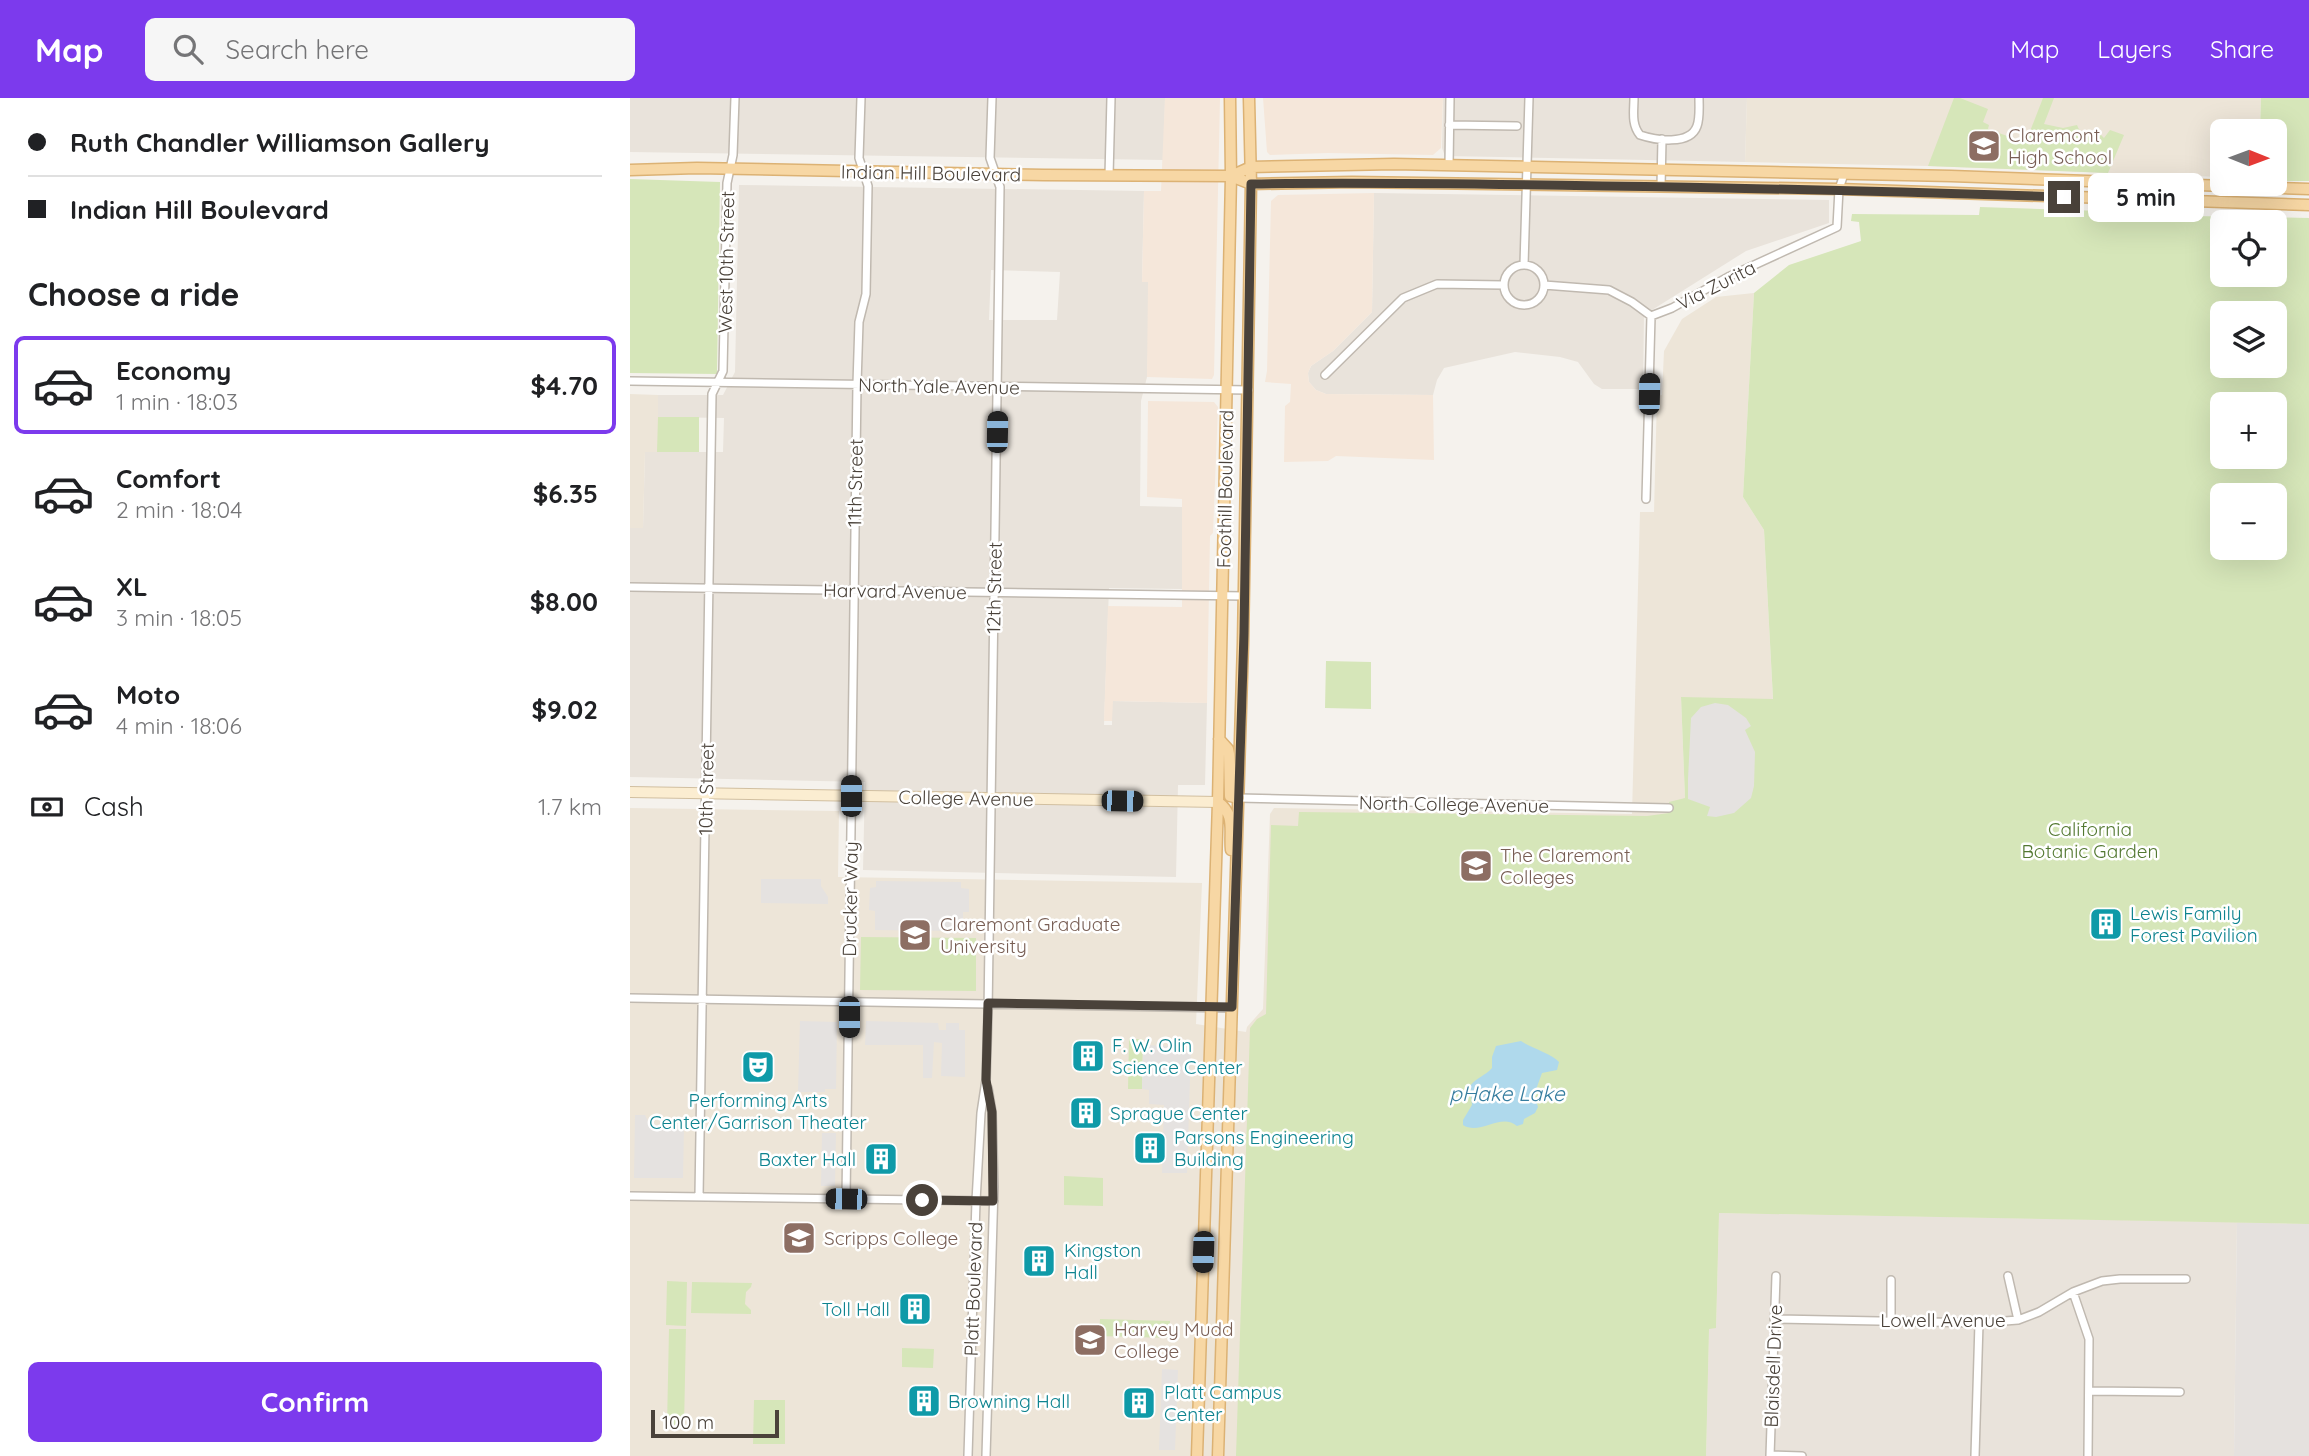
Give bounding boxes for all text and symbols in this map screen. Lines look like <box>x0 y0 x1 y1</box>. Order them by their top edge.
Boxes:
search box <box>145 18 635 81</box>
text: Map <box>35 29 103 70</box>
icon: search <box>169 30 207 68</box>
text: Search here <box>225 33 369 66</box>
text: Map <box>2010 34 2059 64</box>
text: Layers <box>2097 34 2172 64</box>
text: Share <box>2210 34 2274 64</box>
north arrow <box>2210 119 2287 196</box>
map controls <box>2210 119 2287 560</box>
place label: Claremont High School <box>2008 123 2112 169</box>
text: Ruth Chandler Williamson Gallery <box>70 126 489 159</box>
school or university icon: Claremont High School <box>1965 127 2003 165</box>
street label: Indian Hill Boulevard <box>841 159 1021 187</box>
callout: 5 min <box>2088 172 2204 222</box>
route end <box>2048 181 2080 213</box>
text: 5 min <box>2116 183 2176 212</box>
street label: West 10th Street <box>713 191 739 333</box>
text: Indian Hill Boulevard <box>70 193 329 226</box>
button: locate <box>2210 210 2287 287</box>
street label: Via Zurita <box>1672 255 1760 315</box>
text: Choose a ride <box>28 274 240 314</box>
button: layers <box>2210 301 2287 378</box>
icon: car <box>32 354 95 417</box>
text: Economy <box>116 354 231 387</box>
text: $4.70 <box>530 369 598 402</box>
street label: North Yale Avenue <box>858 373 1020 399</box>
car <box>1639 373 1660 415</box>
text: 1 min · 18:03 <box>116 387 238 416</box>
button: + <box>2210 392 2287 469</box>
street label: Foothill Boulevard <box>1212 410 1238 568</box>
car <box>987 411 1008 453</box>
street label: 11th Street <box>842 439 868 527</box>
icon: car <box>32 462 95 525</box>
text: Comfort <box>116 462 221 495</box>
text: $6.35 <box>533 477 598 510</box>
button: − <box>2210 483 2287 560</box>
text: 2 min · 18:04 <box>116 495 242 524</box>
street label: 12th Street <box>981 542 1007 634</box>
icon: car <box>32 570 95 633</box>
text: XL <box>116 570 148 603</box>
street label: Harvard Avenue <box>823 578 967 604</box>
text: $8.00 <box>530 585 598 618</box>
text: 3 min · 18:05 <box>116 603 242 632</box>
icon: car <box>32 678 95 741</box>
text: Moto <box>116 678 180 711</box>
text: $9.02 <box>532 693 598 726</box>
text: 4 min · 18:06 <box>116 711 242 740</box>
street label: 10th Street <box>693 742 719 836</box>
car <box>841 775 862 817</box>
street label: College Avenue <box>898 785 1034 811</box>
icon: cash <box>28 788 66 826</box>
text: Cash <box>84 790 144 823</box>
car <box>1101 790 1144 812</box>
street label: North College Avenue <box>1359 790 1549 818</box>
text: 1.7 km <box>538 792 602 821</box>
park label: California Botanic Garden <box>2022 817 2158 863</box>
street label: Drucker Way <box>837 841 863 957</box>
place label: The Claremont Colleges <box>1500 843 1630 889</box>
school or university icon: The Claremont Colleges <box>1457 847 1495 885</box>
place label: Lewis Family Forest Pavilion <box>2130 901 2258 947</box>
building icon: Lewis Family Forest Pavilion <box>2087 905 2125 943</box>
place label: Claremont Graduate University <box>940 912 1120 958</box>
school or university icon: Claremont Graduate University <box>896 916 934 954</box>
car <box>839 996 860 1038</box>
place label: F. W. Olin Science Center <box>1112 1033 1243 1079</box>
building icon: F. W. Olin Science Center <box>1069 1037 1107 1075</box>
theatre icon: Performing Arts Center/Garrison Theater <box>739 1048 777 1086</box>
water label: pHake Lake <box>1449 1080 1566 1106</box>
place label: Performing Arts Center/Garrison Theater <box>649 1088 868 1134</box>
building icon: Sprague Center <box>1067 1094 1105 1132</box>
place label: Sprague Center <box>1110 1101 1248 1125</box>
place label: Parsons Engineering Building <box>1174 1125 1354 1171</box>
building icon: Parsons Engineering Building <box>1131 1129 1169 1167</box>
building icon: Baxter Hall <box>862 1140 900 1178</box>
place label: Baxter Hall <box>758 1147 856 1171</box>
route start <box>906 1184 938 1216</box>
car <box>825 1188 868 1210</box>
school or university icon: Scripps College <box>780 1219 818 1257</box>
street label: Platt Boulevard <box>959 1221 987 1357</box>
place label: Scripps College <box>824 1226 958 1250</box>
car <box>1192 1231 1215 1273</box>
place label: Kingston Hall <box>1064 1238 1141 1284</box>
building icon: Kingston Hall <box>1020 1242 1058 1280</box>
building icon: Toll Hall <box>896 1290 934 1328</box>
place label: Toll Hall <box>821 1297 890 1321</box>
street label: Blaisdell Drive <box>1759 1304 1787 1428</box>
street label: Lowell Avenue <box>1880 1308 2006 1332</box>
place label: Harvey Mudd College <box>1114 1317 1234 1363</box>
school or university icon: Harvey Mudd College <box>1071 1321 1109 1359</box>
button: Confirm <box>28 1362 602 1442</box>
place label: Platt Campus Center <box>1164 1380 1282 1426</box>
building icon: Browning Hall <box>905 1382 943 1420</box>
building icon: Platt Campus Center <box>1120 1384 1158 1422</box>
place label: Browning Hall <box>948 1389 1070 1413</box>
scale bar <box>651 1407 779 1439</box>
text: 100 m <box>662 1410 714 1434</box>

